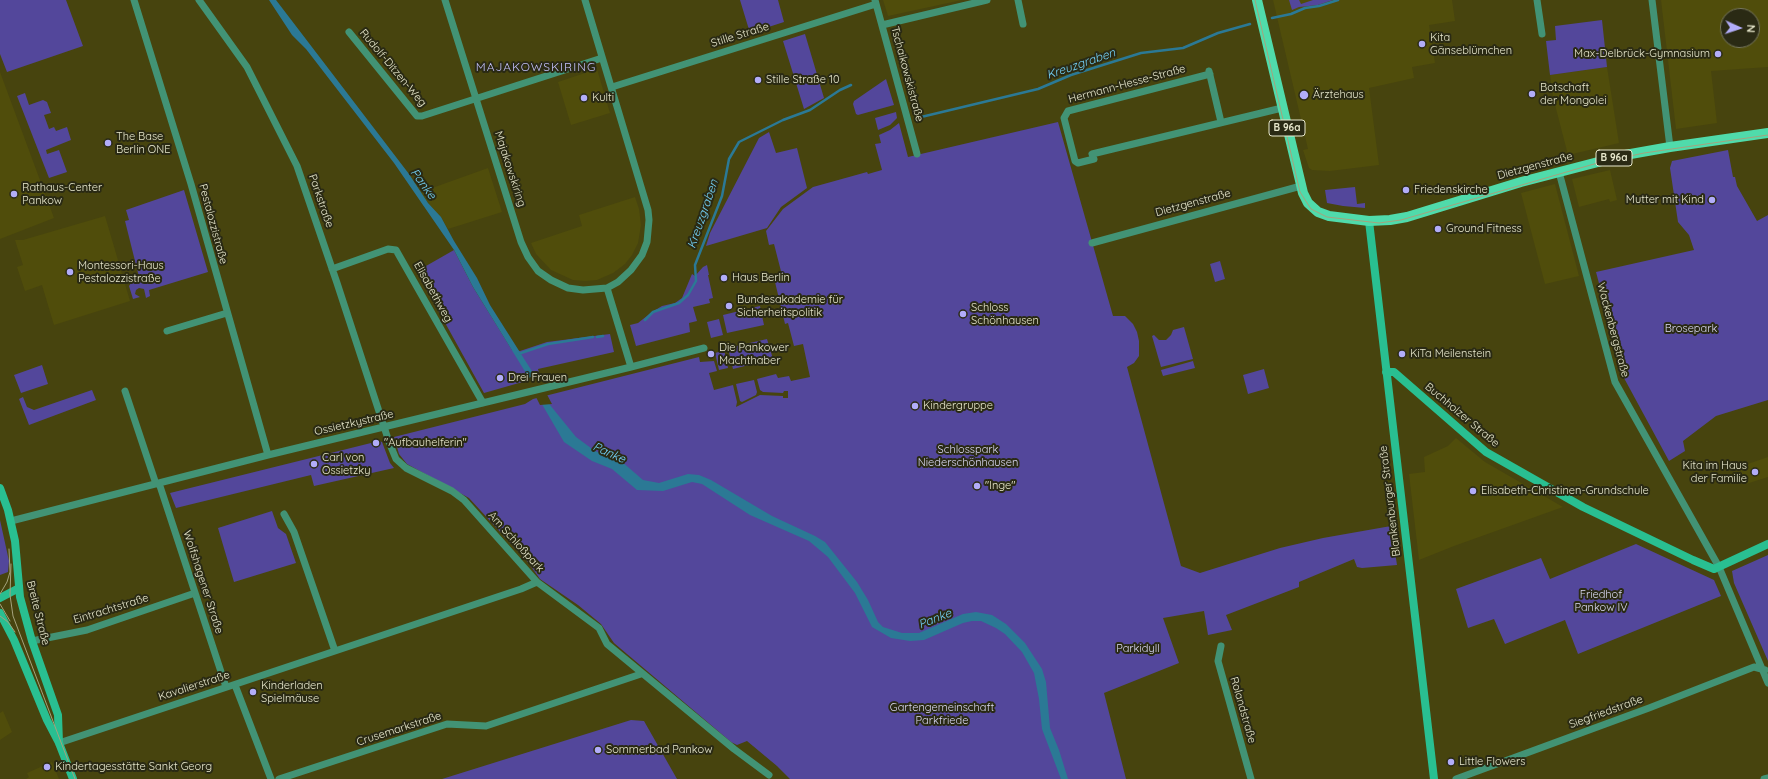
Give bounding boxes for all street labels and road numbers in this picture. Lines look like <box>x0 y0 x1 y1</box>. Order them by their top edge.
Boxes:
street label: Stille Straße <box>709 20 771 50</box>
street label: Tschaikowskistraße <box>888 25 926 123</box>
street label: Rudolf-Ditzen-Weg <box>357 27 429 109</box>
street label: Hermann-Hesse-Straße <box>1067 62 1187 106</box>
road number: B 96a <box>1269 120 1305 136</box>
street label: Majakowskiring <box>491 129 529 209</box>
street label: Dietzgenstraße <box>1496 150 1574 182</box>
road number: B 96a <box>1596 150 1632 166</box>
street label: Parkstraße <box>306 172 336 230</box>
street label: Pestalozzistraße <box>196 182 230 266</box>
street label: Dietzgenstraße <box>1154 187 1232 219</box>
street label: Elisabethweg <box>411 259 455 325</box>
street label: Wackenbergstraße <box>1594 281 1632 379</box>
street label: Buchholzer Straße <box>1422 380 1502 450</box>
street label: Ossietzkystraße <box>313 407 395 439</box>
street label: Blankenburger Straße <box>1377 445 1403 557</box>
street label: Am Schloßpark <box>485 509 547 575</box>
street label: Wolfshagener Straße <box>180 529 226 635</box>
street label: Breite Straße <box>24 579 52 647</box>
street label: Eintrachtstraße <box>72 591 150 627</box>
street label: Kavalierstraße <box>157 668 231 704</box>
street label: Rolandstraße <box>1227 675 1259 745</box>
street label: Siegfriedstraße <box>1567 693 1645 731</box>
street label: Crusemarkstraße <box>355 709 443 749</box>

